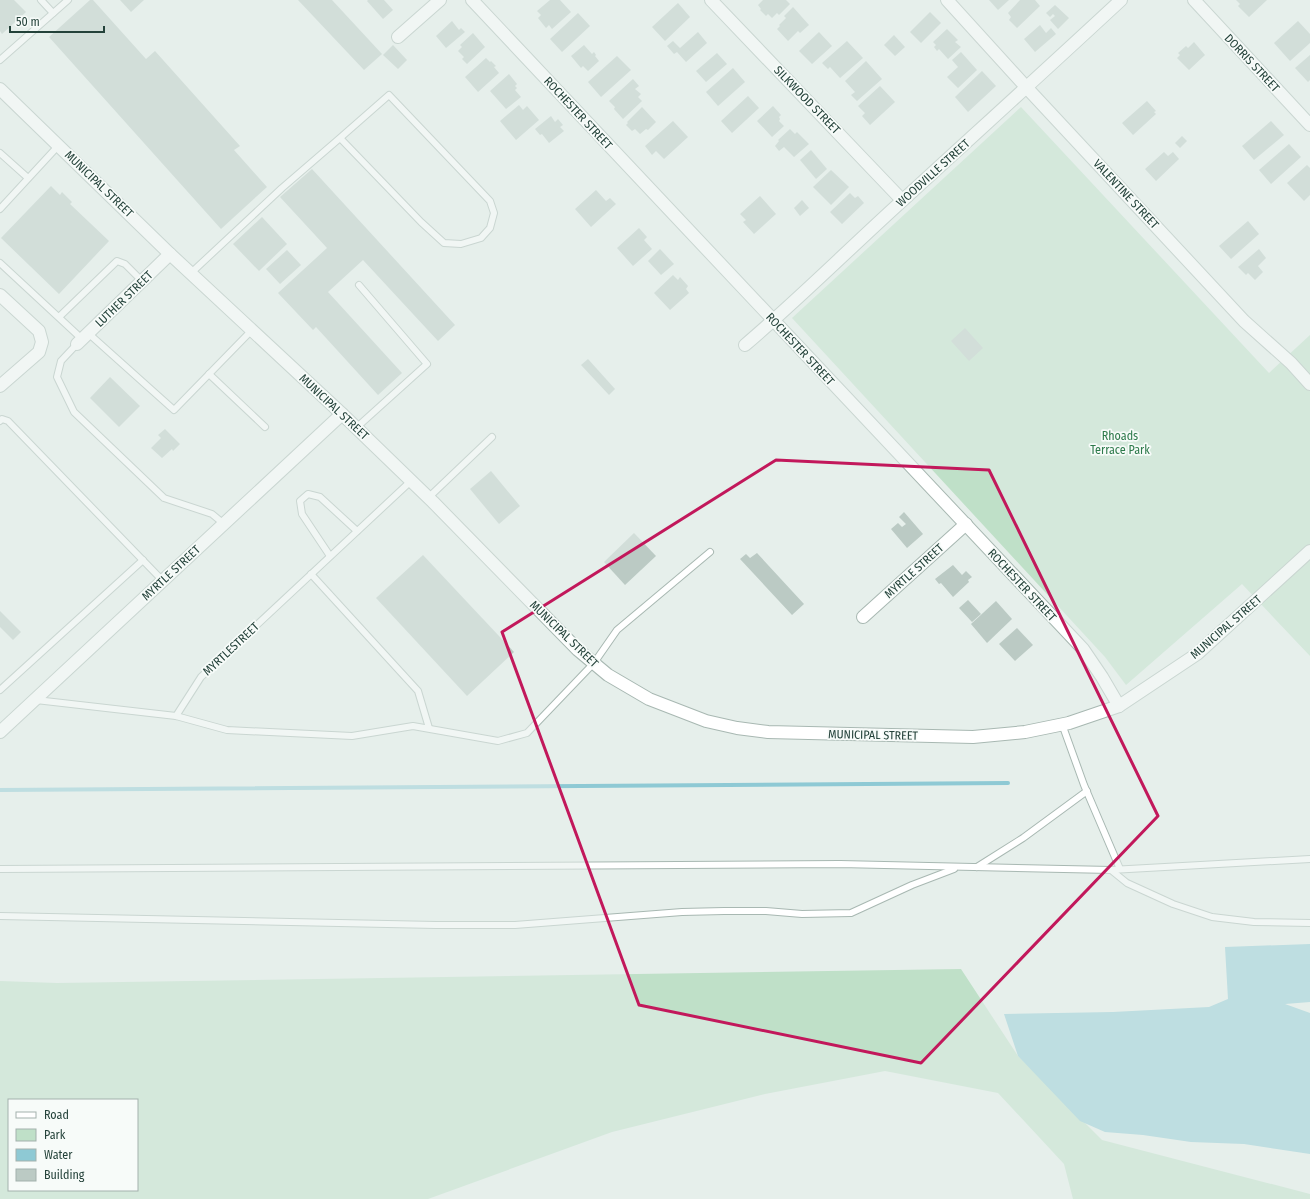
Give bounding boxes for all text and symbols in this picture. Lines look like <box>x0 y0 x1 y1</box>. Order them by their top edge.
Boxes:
scale bar <box>10 8 104 34</box>
text: 50 m <box>16 15 40 29</box>
street label: DORRIS STREET <box>1222 31 1283 95</box>
street label: SILKWOOD STREET <box>771 63 843 137</box>
street label: ROCHESTER STREET <box>541 74 615 152</box>
street label: WOODVILLE STREET <box>893 136 973 210</box>
street label: MUNICIPAL STREET <box>62 148 136 221</box>
street label: VALENTINE STREET <box>1090 156 1162 232</box>
street label: LUTHER STREET <box>92 268 156 330</box>
street label: ROCHESTER STREET <box>763 310 837 388</box>
street label: MUNICIPAL STREET <box>296 371 372 443</box>
park label: Rhoads Terrace Park <box>1090 429 1150 457</box>
street label: MYRTLE STREET <box>882 541 947 601</box>
street label: MYRTLE STREET <box>139 542 203 604</box>
street label: ROCHESTER STREET <box>985 546 1059 624</box>
street label: MUNICIPAL STREET <box>1187 592 1265 662</box>
street label: MUNICIPAL STREET <box>527 598 601 671</box>
street label: MYRTLESTREET <box>200 619 262 679</box>
street label: MUNICIPAL STREET <box>828 727 918 743</box>
legend <box>8 1099 138 1191</box>
text: Road <box>44 1108 69 1122</box>
text: Park <box>44 1128 66 1142</box>
text: Water <box>44 1148 73 1162</box>
text: Building <box>44 1168 85 1182</box>

